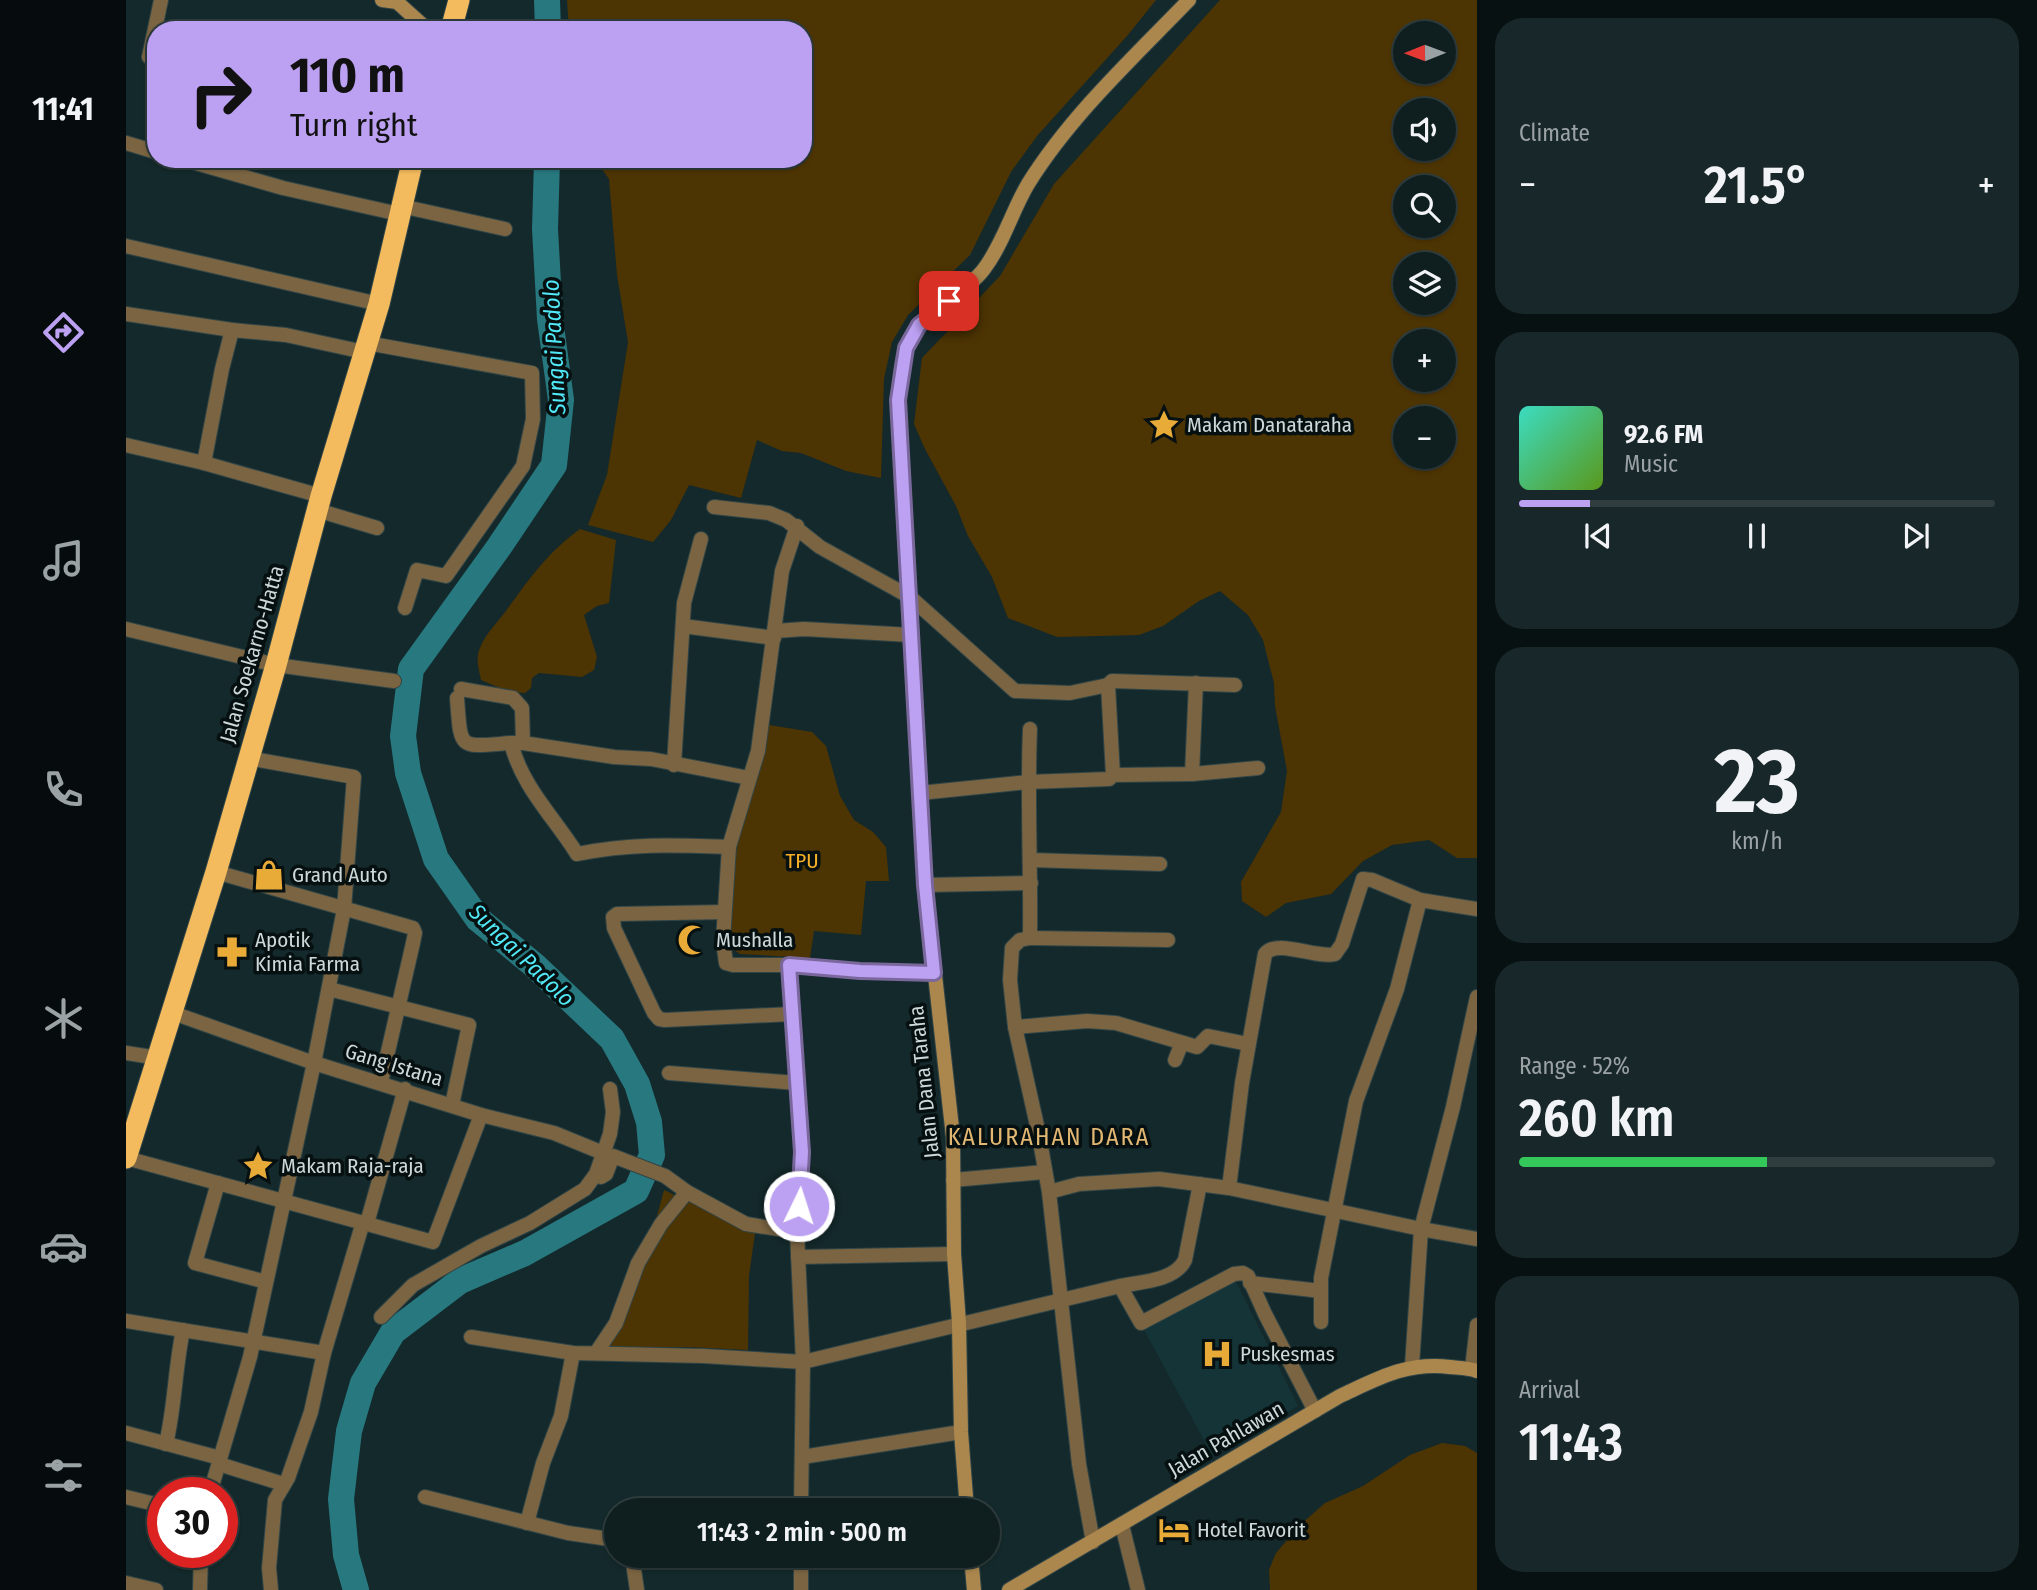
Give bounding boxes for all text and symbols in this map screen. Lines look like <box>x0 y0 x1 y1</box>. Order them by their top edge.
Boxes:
north arrow <box>1393 21 1456 84</box>
map controls <box>1393 21 1456 469</box>
text: 110 m <box>290 46 405 105</box>
icon: right <box>175 49 266 140</box>
text: 11:41 <box>32 90 94 128</box>
button: sound <box>1393 98 1456 161</box>
text: Turn right <box>290 106 417 144</box>
text: Climate <box>1519 119 1590 147</box>
text: 21.5° <box>1704 154 1810 217</box>
text: − <box>1519 162 1536 208</box>
text: + <box>1978 162 1995 208</box>
button: search <box>1393 175 1456 238</box>
button: layers <box>1393 252 1456 315</box>
pin <box>919 271 979 331</box>
water label: Sungai Padolo <box>536 279 572 416</box>
icon: arrive <box>930 282 968 320</box>
icon: directions <box>39 308 88 357</box>
button: + <box>1393 329 1456 392</box>
button: − <box>1393 406 1456 469</box>
place icon: Makam Danataraha <box>1147 408 1181 442</box>
place label: Makam Danataraha <box>1187 412 1352 438</box>
text: 92.6 FM <box>1624 419 1703 450</box>
text: Music <box>1624 450 1678 478</box>
icon: previous <box>1579 517 1617 555</box>
icon: pause <box>1738 517 1776 555</box>
icon: next <box>1897 517 1935 555</box>
icon: music <box>39 536 88 585</box>
street label: Jalan Soekarno-Hatta <box>214 562 290 746</box>
text: 23 <box>1714 727 1800 836</box>
icon: phone <box>39 765 88 814</box>
text: km/h <box>1731 827 1783 855</box>
park label: TPU <box>785 848 819 874</box>
shop icon: Grand Auto <box>252 858 286 892</box>
place label: Grand Auto <box>292 862 388 888</box>
water label: Sungai Padolo <box>463 897 580 1012</box>
mosque icon: Mushalla <box>676 923 710 957</box>
place label: Apotik Kimia Farma <box>255 927 360 977</box>
place label: Mushalla <box>716 927 793 953</box>
pharmacy icon: Apotik Kimia Farma <box>215 935 249 969</box>
icon: climate <box>39 994 88 1043</box>
street label: Jalan Dana Taraha <box>903 1004 945 1160</box>
street label: Gang Istana <box>342 1038 446 1092</box>
text: Range · 52% <box>1519 1052 1630 1080</box>
text: 260 km <box>1519 1087 1675 1150</box>
district label: KALURAHAN DARA <box>948 1123 1150 1151</box>
place icon: Makam Raja-raja <box>241 1149 275 1183</box>
place label: Makam Raja-raja <box>281 1153 424 1179</box>
position arrow <box>762 1169 836 1243</box>
icon: car <box>39 1222 88 1271</box>
hospital icon: Puskesmas <box>1200 1337 1234 1371</box>
place label: Puskesmas <box>1240 1341 1335 1367</box>
text: Arrival <box>1519 1376 1580 1404</box>
street label: Jalan Pahlawan <box>1164 1395 1288 1483</box>
text: 11:43 <box>1519 1411 1623 1474</box>
icon: filters <box>39 1451 88 1500</box>
speed limit sign: 30 <box>147 1477 238 1568</box>
hotel icon: Hotel Favorit <box>1157 1513 1191 1547</box>
text: 11:43 · 2 min · 500 m <box>697 1517 907 1548</box>
place label: Hotel Favorit <box>1197 1517 1306 1543</box>

